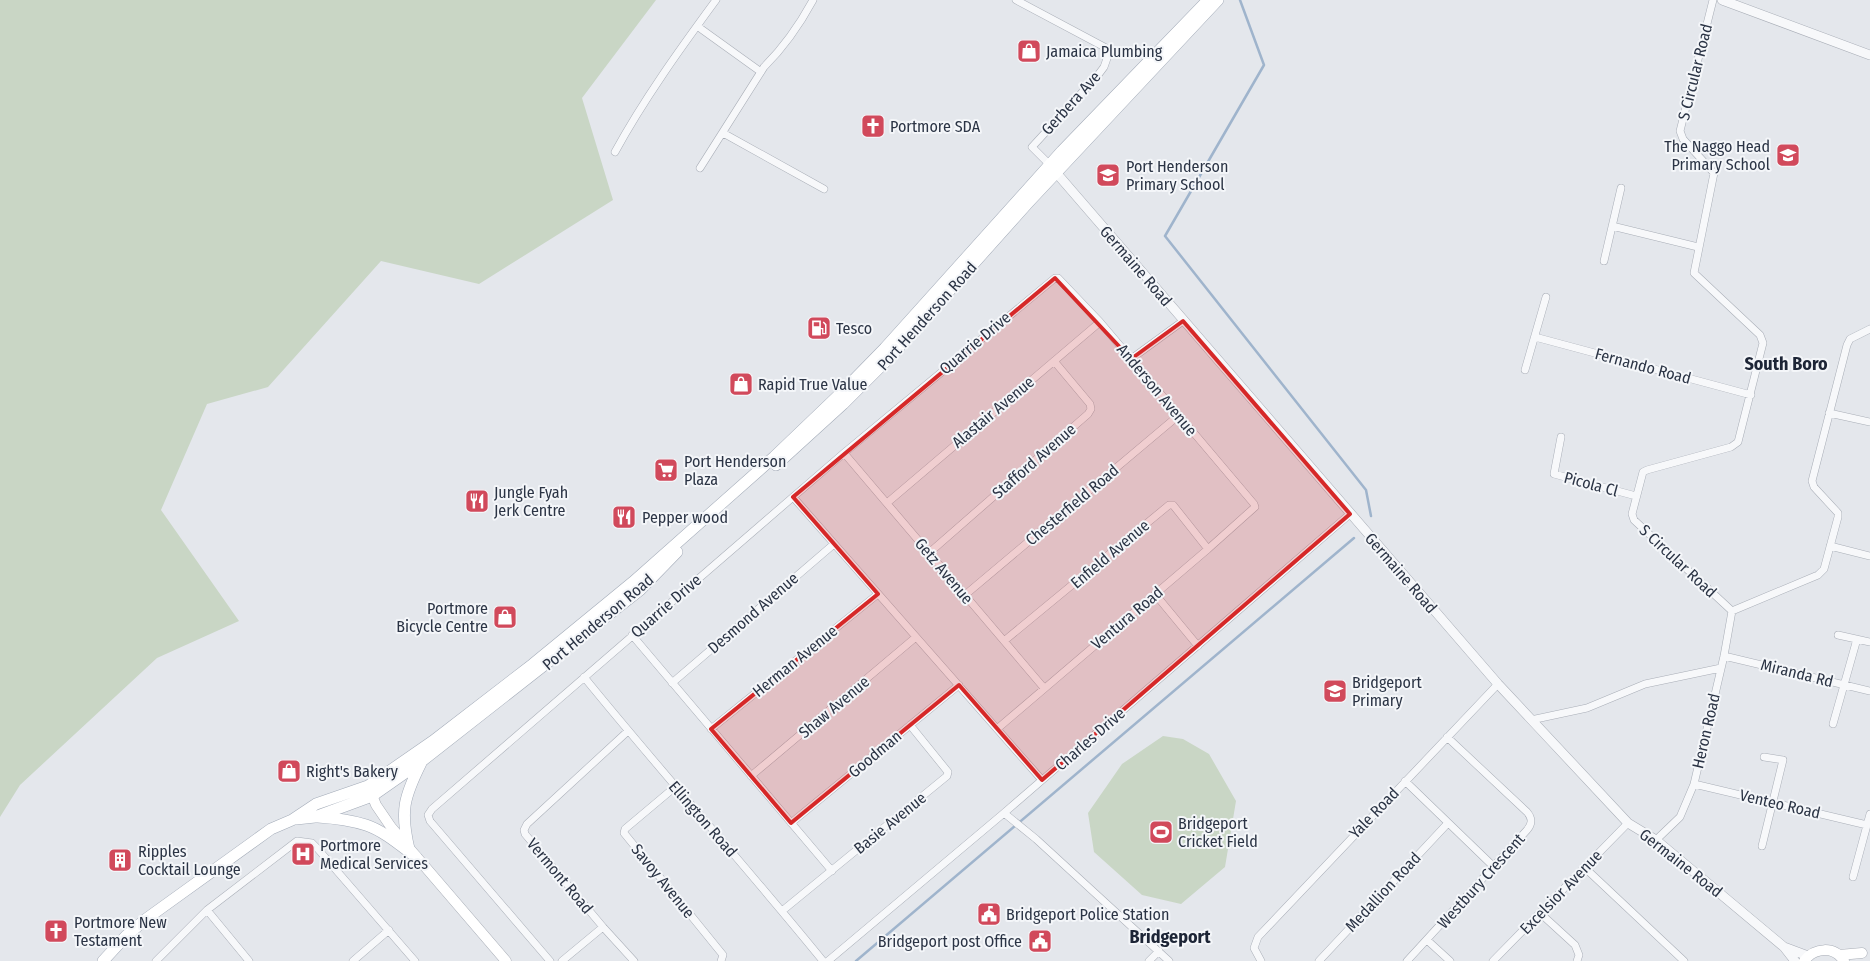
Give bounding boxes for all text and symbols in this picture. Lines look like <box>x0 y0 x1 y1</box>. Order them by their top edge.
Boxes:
street label: S Circular Road <box>1674 22 1716 122</box>
shop icon: Jamaica Plumbing <box>1016 38 1042 64</box>
place label: Jamaica Plumbing <box>1046 42 1163 61</box>
street label: Gerbera Ave <box>1037 67 1105 139</box>
church icon: Portmore SDA <box>860 113 886 139</box>
place label: Portmore SDA <box>890 117 981 136</box>
place label: The Naggo Head Primary School <box>1664 137 1770 174</box>
school or university icon: The Naggo Head Primary School <box>1775 142 1801 168</box>
place label: Port Henderson Primary School <box>1126 157 1228 194</box>
school or university icon: Port Henderson Primary School <box>1095 162 1121 188</box>
street label: Germaine Road <box>1096 222 1176 310</box>
street label: Port Henderson Road <box>873 258 981 374</box>
street label: Quarrie Drive <box>936 308 1014 378</box>
fuel station icon: Tesco <box>806 315 832 341</box>
place label: Tesco <box>836 319 872 338</box>
street label: Anderson Avenue <box>1113 340 1201 440</box>
street label: Fernando Road <box>1593 344 1693 388</box>
district label: South Boro <box>1744 353 1828 375</box>
shop icon: Rapid True Value <box>728 371 754 397</box>
street label: Alastair Avenue <box>948 372 1038 452</box>
place label: Rapid True Value <box>758 375 868 394</box>
street label: Stafford Avenue <box>988 419 1080 502</box>
place label: Port Henderson Plaza <box>684 452 786 489</box>
supermarket icon: Port Henderson Plaza <box>653 457 679 483</box>
street label: Chesterfield Road <box>1022 461 1122 549</box>
street label: Picola Cl <box>1562 468 1620 500</box>
place label: Jungle Fyah Jerk Centre <box>494 483 568 520</box>
restaurant icon: Jungle Fyah Jerk Centre <box>464 488 490 514</box>
restaurant icon: Pepper wood <box>611 504 637 530</box>
place label: Pepper wood <box>642 508 728 527</box>
street label: Enfield Avenue <box>1067 516 1153 592</box>
street label: S Circular Road <box>1635 520 1721 602</box>
street label: Germaine Road <box>1361 529 1441 617</box>
street label: Getz Avenue <box>911 534 977 608</box>
street label: Desmond Avenue <box>704 569 802 657</box>
street label: Port Henderson Road <box>539 570 657 674</box>
street label: Quarrie Drive <box>627 570 705 642</box>
street label: Ventura Road <box>1087 583 1167 653</box>
place label: Portmore Bicycle Centre <box>396 599 488 636</box>
shop icon: Portmore Bicycle Centre <box>492 604 518 630</box>
street label: Herman Avenue <box>749 621 841 701</box>
street label: Miranda Rd <box>1759 655 1835 691</box>
street label: Shaw Avenue <box>795 672 873 742</box>
place label: Bridgeport Primary <box>1352 673 1423 710</box>
school or university icon: Bridgeport Primary <box>1322 678 1348 704</box>
street label: Heron Road <box>1688 692 1724 770</box>
street label: Charles Drive <box>1051 703 1129 774</box>
street label: Goodman <box>845 726 905 782</box>
shop icon: Right's Bakery <box>276 758 302 784</box>
place label: Right's Bakery <box>306 762 399 781</box>
street label: Ellington Road <box>665 777 741 861</box>
street label: Yale Road <box>1345 784 1403 842</box>
street label: Venteo Road <box>1738 785 1822 823</box>
street label: Basie Avenue <box>850 788 930 858</box>
place label: Bridgeport Cricket Field <box>1178 814 1258 851</box>
sports icon: Bridgeport Cricket Field <box>1148 819 1174 845</box>
street label: Germaine Road <box>1636 825 1726 901</box>
street label: Westbury Crescent <box>1433 829 1529 932</box>
street label: Vermont Road <box>523 834 597 918</box>
place label: Portmore Medical Services <box>320 836 428 873</box>
street label: Savoy Avenue <box>627 840 699 922</box>
hospital icon: Portmore Medical Services <box>290 841 316 867</box>
place label: Ripples Cocktail Lounge <box>138 842 241 879</box>
street label: Excelsior Avenue <box>1516 846 1606 938</box>
building icon: Ripples Cocktail Lounge <box>107 847 133 873</box>
street label: Medallion Road <box>1341 848 1425 936</box>
public building icon: Bridgeport Police Station <box>976 901 1002 927</box>
place label: Bridgeport Police Station <box>1006 905 1169 924</box>
place label: Portmore New Testament <box>74 913 167 950</box>
church icon: Portmore New Testament <box>43 918 69 944</box>
district label: Bridgeport <box>1129 926 1211 948</box>
public building icon: Bridgeport post Office <box>1027 928 1053 954</box>
place label: Bridgeport post Office <box>878 932 1022 951</box>

